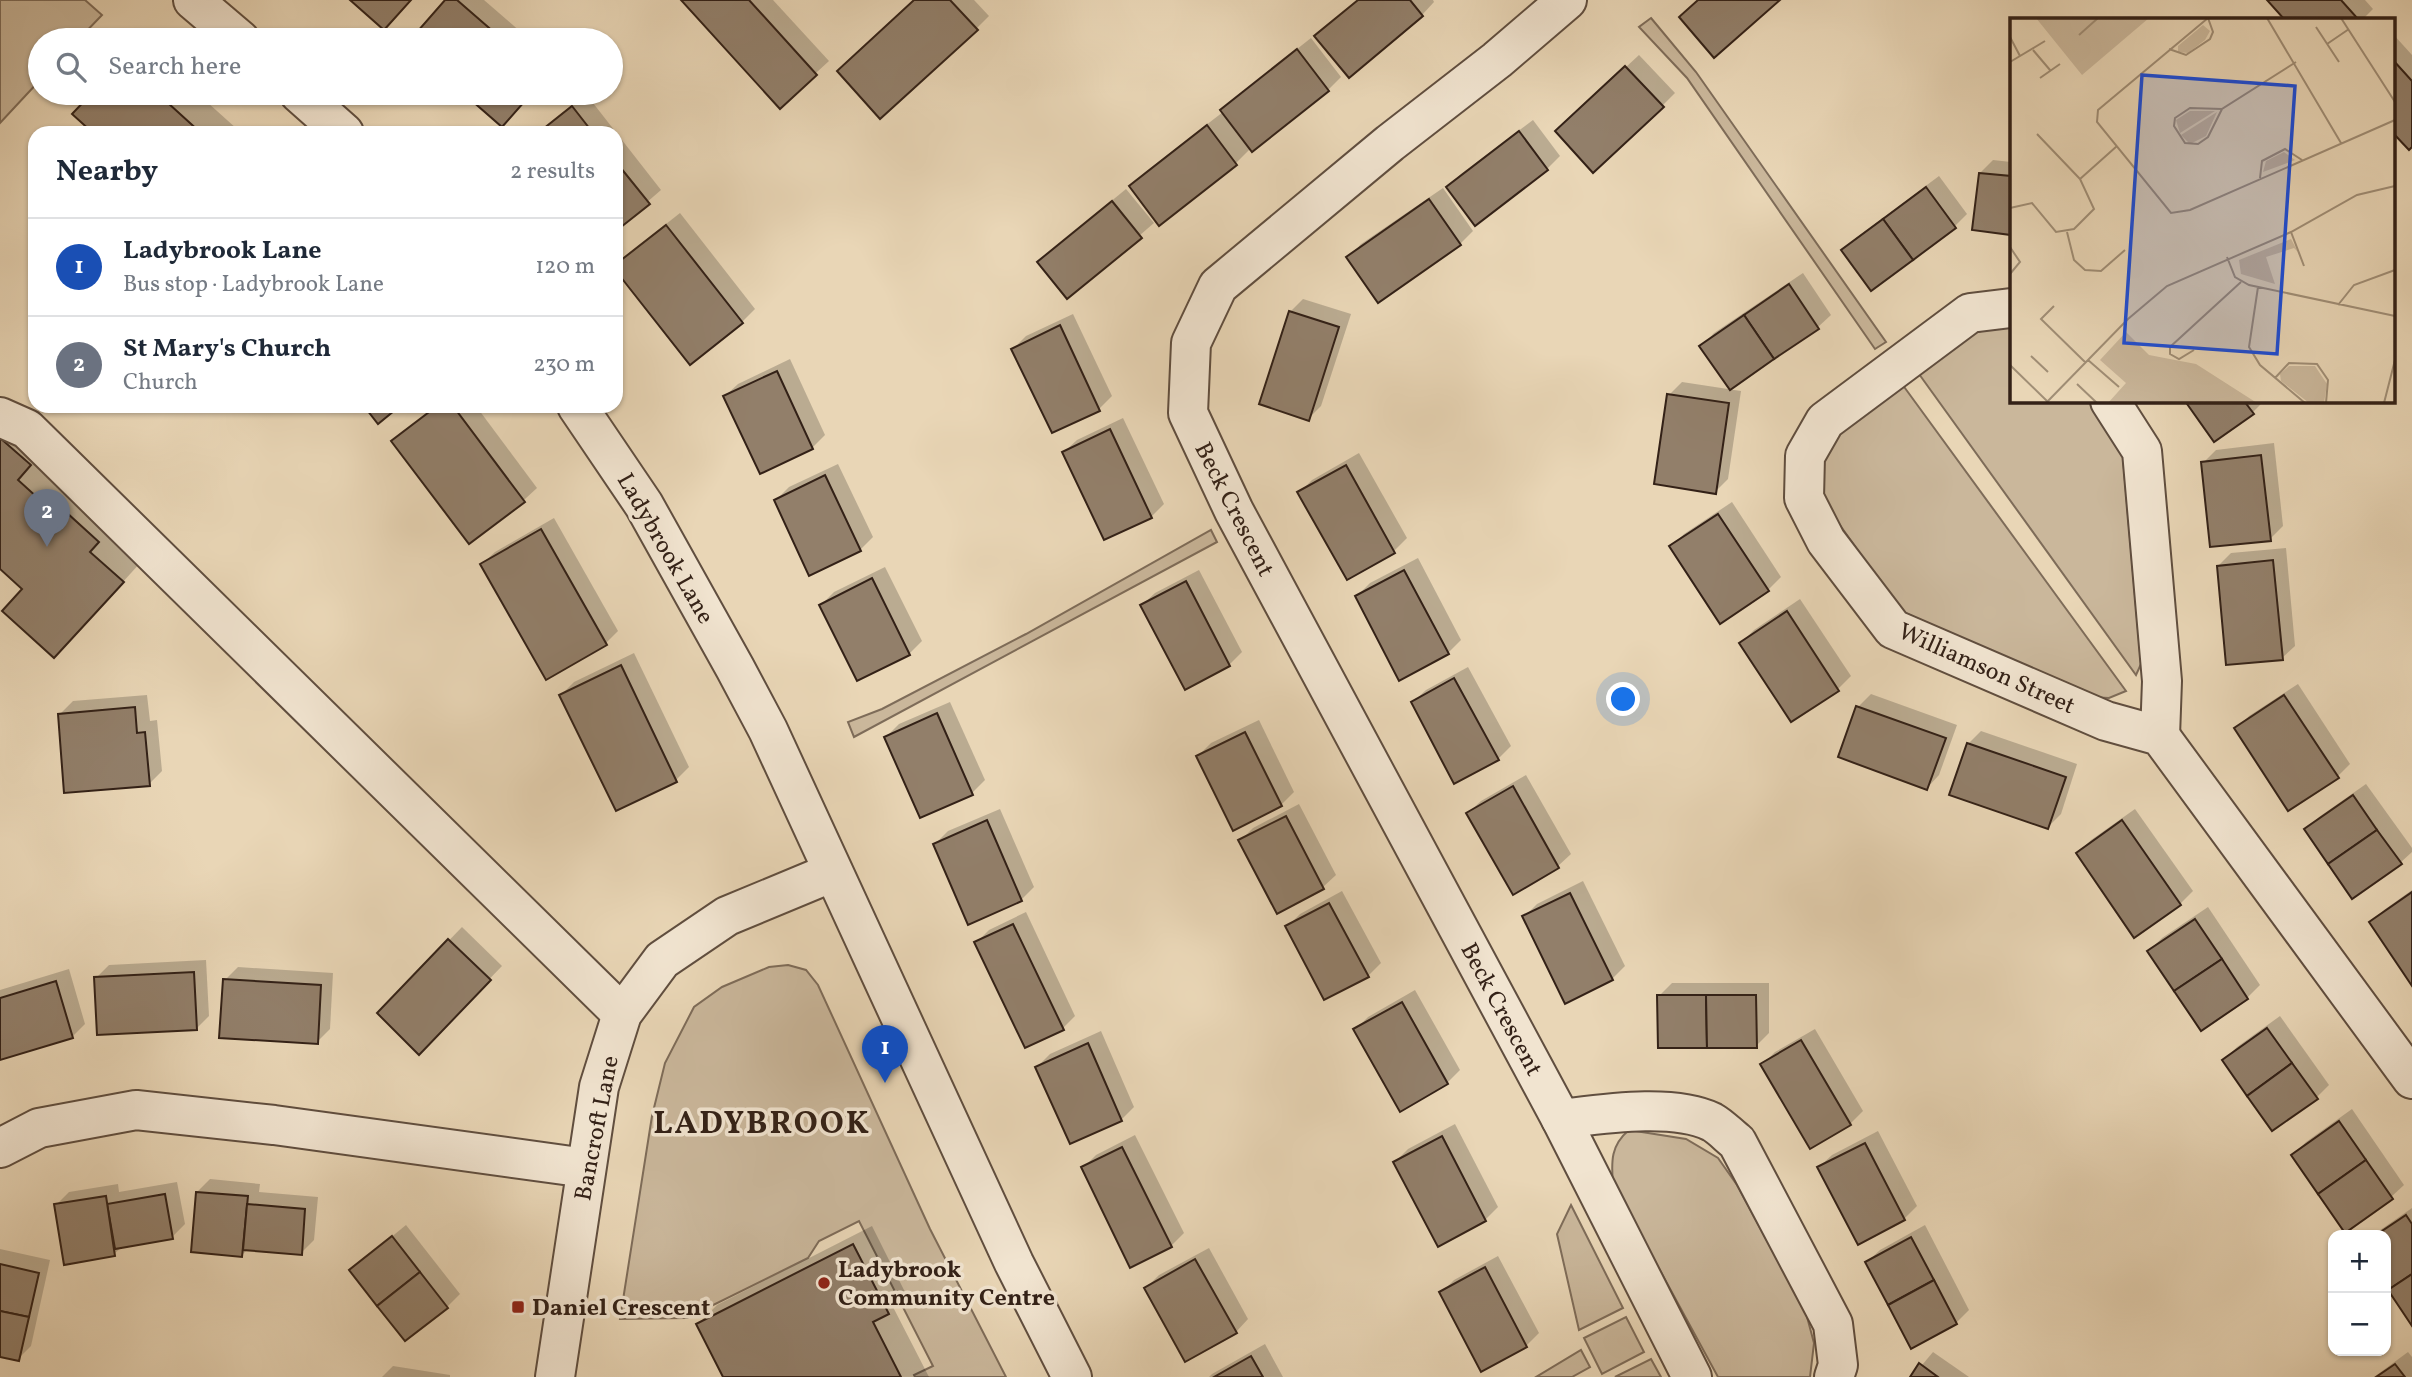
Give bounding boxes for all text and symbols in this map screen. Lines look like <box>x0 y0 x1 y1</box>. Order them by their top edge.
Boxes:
inset map <box>2010 18 2394 402</box>
search box <box>28 28 623 105</box>
icon: search <box>52 48 90 86</box>
text: Search here <box>108 49 241 85</box>
text: Nearby <box>56 151 158 193</box>
text: 2 results <box>510 156 595 188</box>
text: Ladybrook Lane <box>123 233 322 269</box>
text: 1 <box>74 251 84 283</box>
text: 120 m <box>535 251 595 283</box>
text: Bus stop · Ladybrook Lane <box>123 269 384 301</box>
text: St Mary's Church <box>123 331 331 367</box>
text: 2 <box>73 349 85 381</box>
text: 230 m <box>533 349 595 381</box>
text: Church <box>123 367 198 399</box>
street label: Beck Crescent <box>1185 437 1282 583</box>
street label: Ladybrook Lane <box>607 467 721 631</box>
pin: 2 <box>24 489 70 547</box>
street label: Williamson Street <box>1892 616 2080 724</box>
your location <box>1606 682 1640 716</box>
street label: Beck Crescent <box>1451 937 1550 1083</box>
pin: 1 <box>862 1025 908 1083</box>
street label: Bancroft Lane <box>567 1053 629 1204</box>
district label: LADYBROOK <box>653 1103 871 1147</box>
map controls <box>2328 1230 2391 1356</box>
button: + <box>2328 1230 2391 1293</box>
place label: Ladybrook Community Centre <box>838 1254 1055 1316</box>
marker: Ladybrook Community Centre <box>816 1275 832 1291</box>
place label: Daniel Crescent <box>532 1292 710 1326</box>
button: − <box>2328 1293 2391 1356</box>
marker: Daniel Crescent <box>510 1299 526 1315</box>

